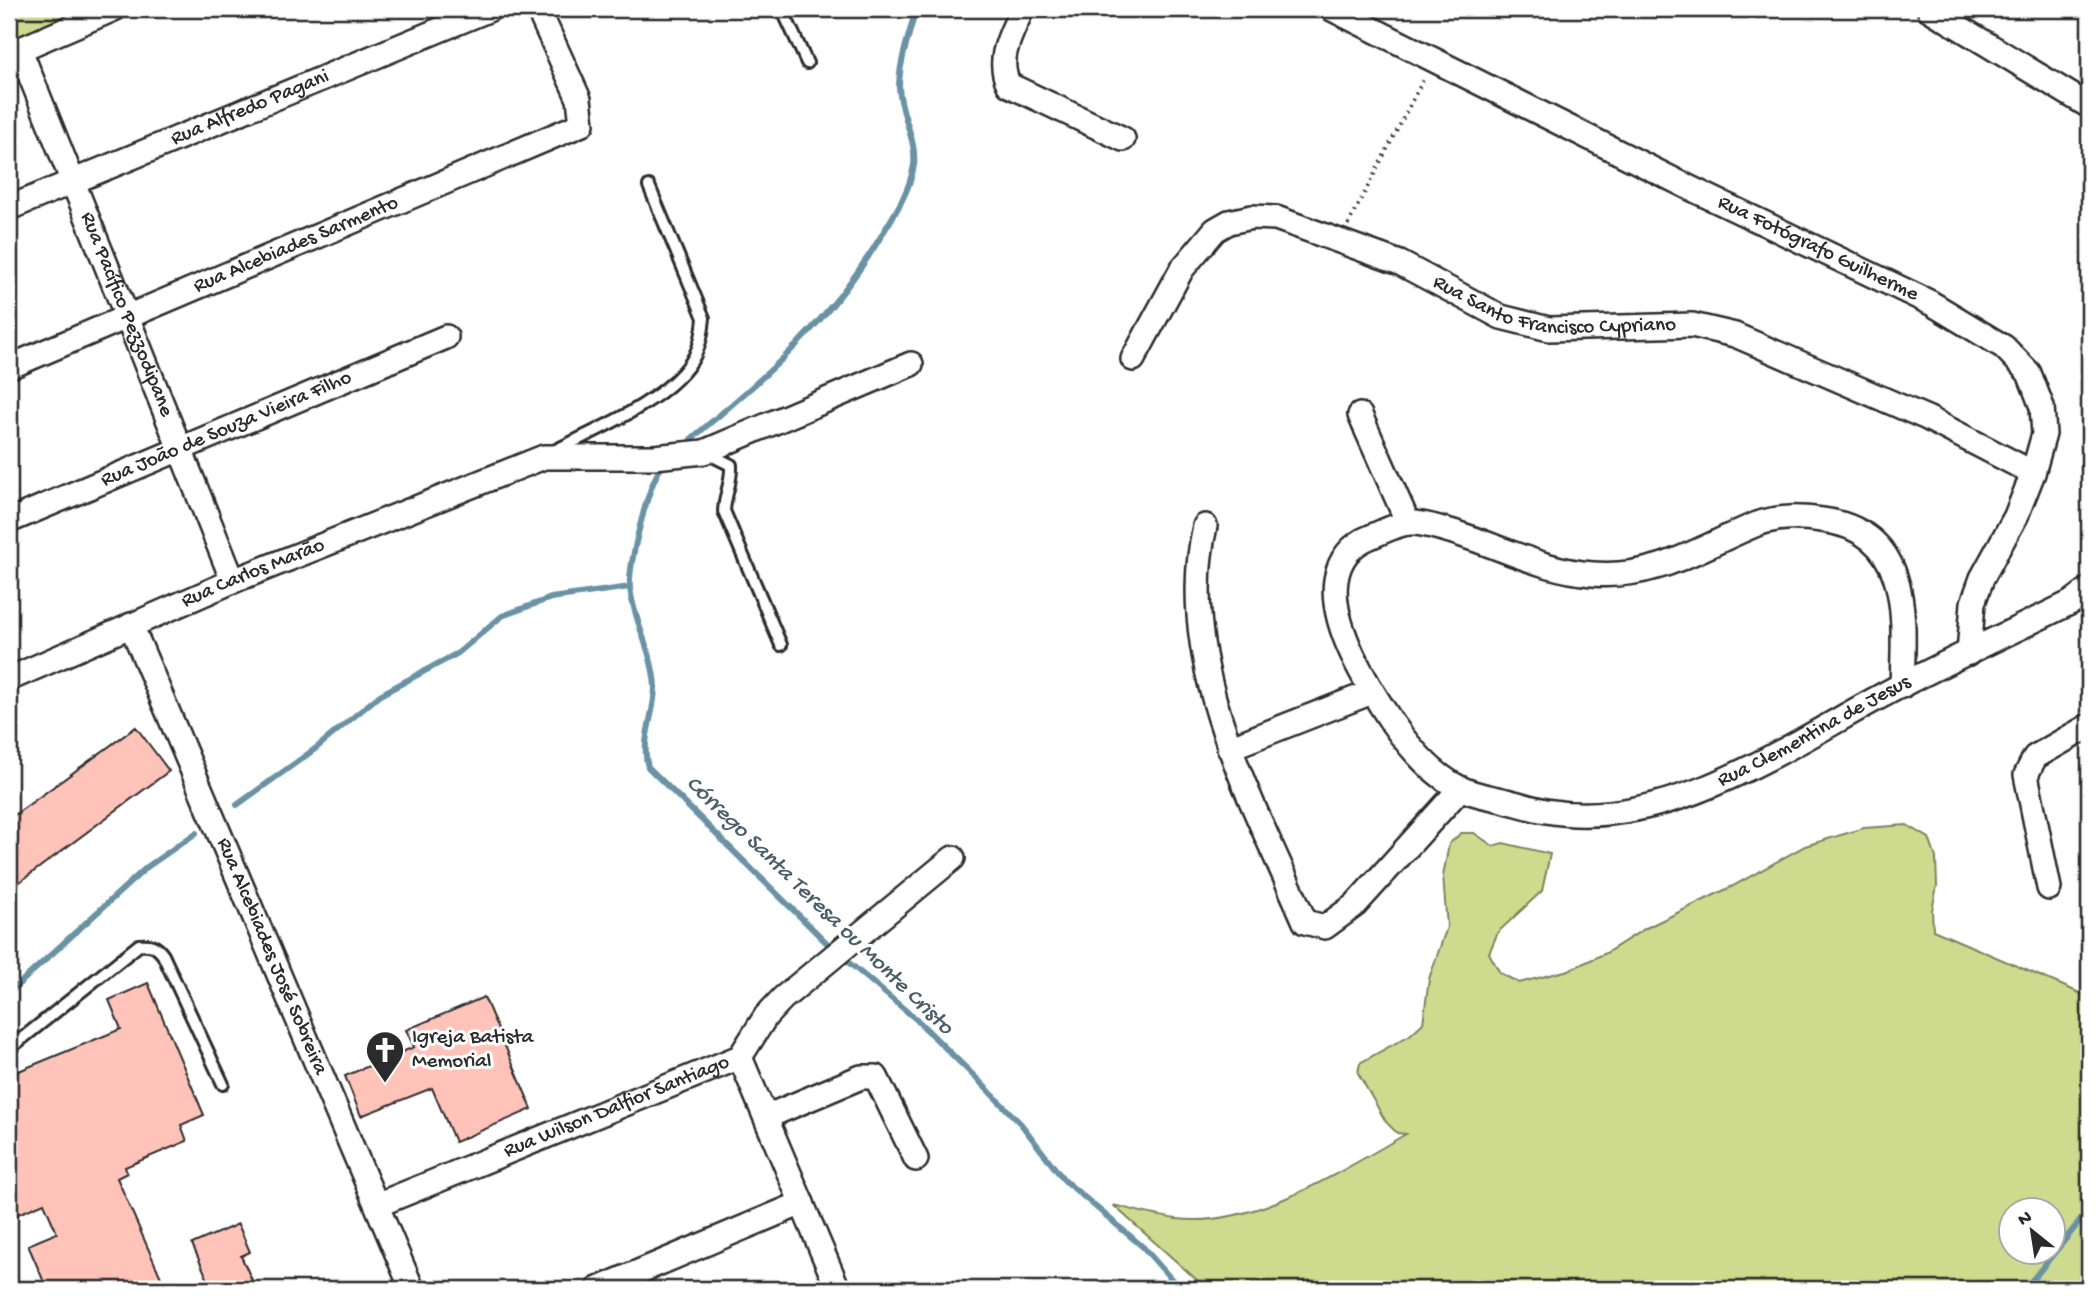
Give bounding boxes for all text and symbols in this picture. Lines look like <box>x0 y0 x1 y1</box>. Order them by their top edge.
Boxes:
street label: Rua Alfredo Pagani <box>167 64 333 152</box>
street label: Rua Fotógrafo Guilherme <box>1713 190 1923 308</box>
street label: Rua Alcebiades Sarmento <box>190 191 402 300</box>
street label: Rua Pacífico Pezzodipane <box>74 209 179 421</box>
street label: Rua Santo Francisco Cypriano <box>1428 270 1676 342</box>
street label: Rua João de Souza Vieira Filho <box>97 366 356 493</box>
street label: Rua Carlos Marão <box>178 533 329 614</box>
street label: Rua Clementina de Jesus <box>1714 670 1916 794</box>
water label: Córrego Santa Teresa ou Monte Cristo <box>680 771 959 1042</box>
street label: Rua Alcebiades José Sobreira <box>210 834 333 1080</box>
place label: Igreja Batista Memorial <box>412 1026 535 1075</box>
church icon: Igreja Batista Memorial <box>364 1029 406 1084</box>
street label: Rua Wilson Dalfior Santiago <box>500 1050 733 1164</box>
north arrow <box>1996 1196 2066 1266</box>
text: N <box>2014 1206 2036 1232</box>

